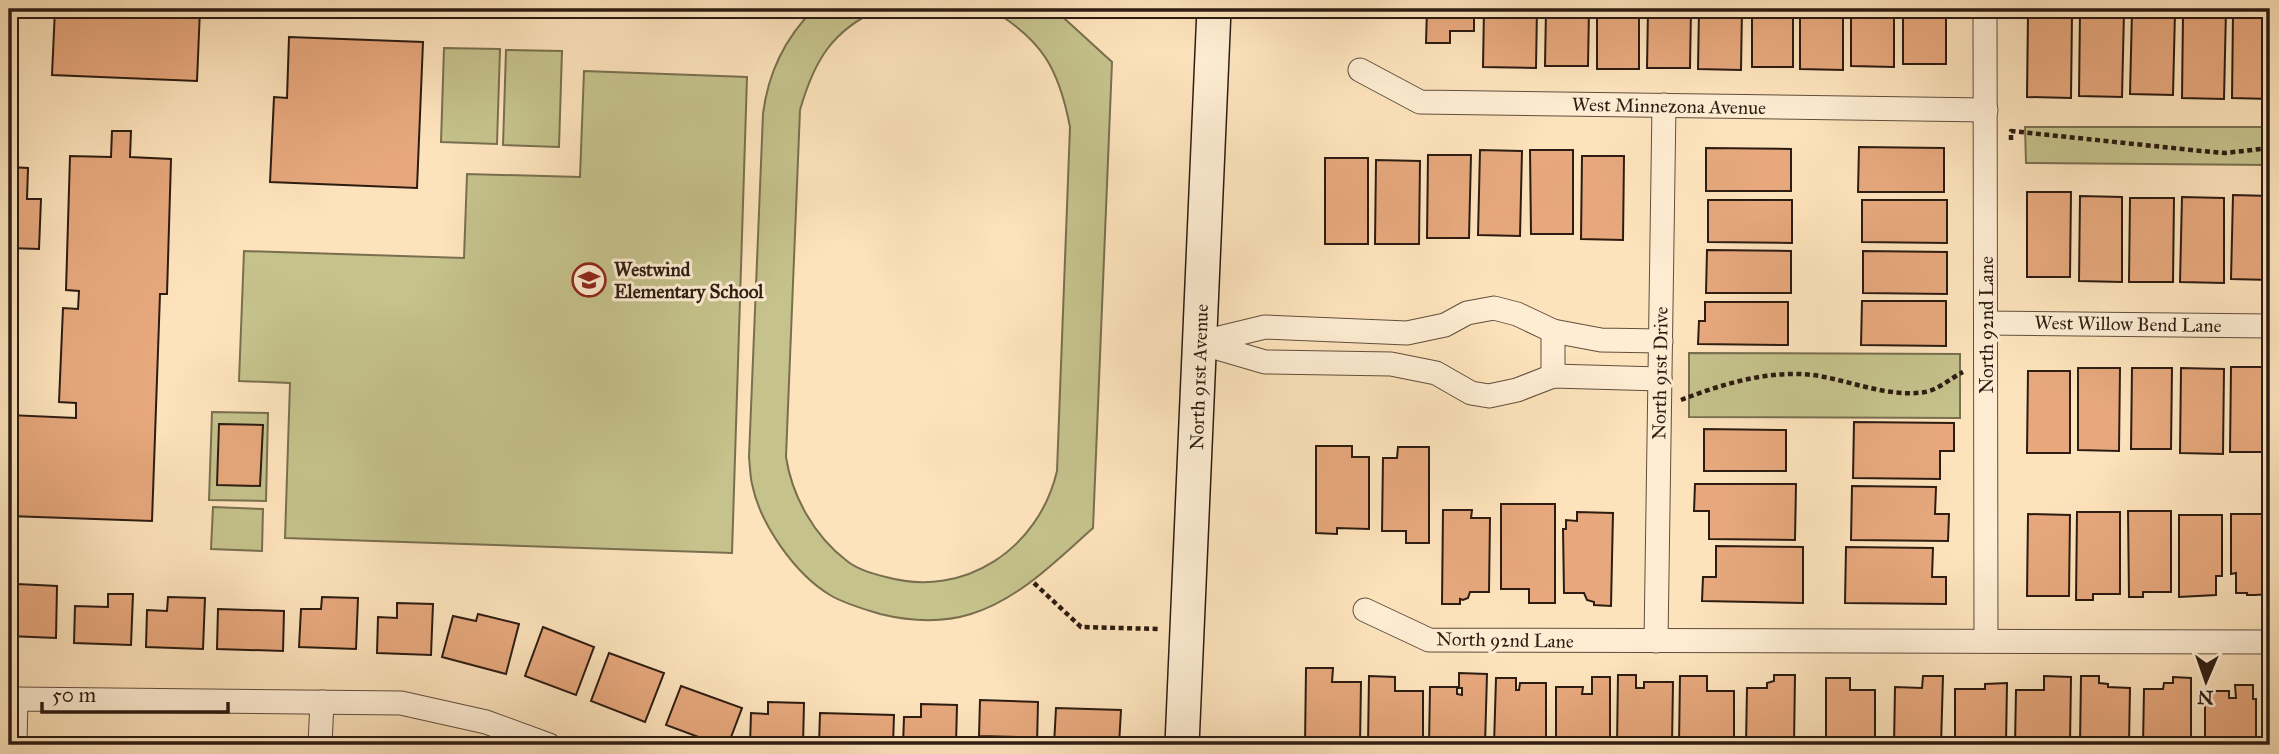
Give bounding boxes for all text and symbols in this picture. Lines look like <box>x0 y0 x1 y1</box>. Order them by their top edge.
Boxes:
street label: West Minnezona Avenue <box>1572 93 1766 119</box>
street label: North 92nd Lane <box>1975 256 1998 394</box>
place label: Westwind Elementary School <box>614 258 764 304</box>
school or university icon: Westwind Elementary School <box>570 261 608 299</box>
street label: North 91st Avenue <box>1185 303 1213 451</box>
street label: North 91st Drive <box>1647 306 1673 440</box>
street label: West Willow Bend Lane <box>2034 311 2222 337</box>
street label: North 92nd Lane <box>1436 627 1574 653</box>
north arrow <box>2170 646 2240 716</box>
scale bar <box>42 670 228 714</box>
text: 50 m <box>52 682 97 708</box>
text: N <box>2197 686 2214 709</box>

